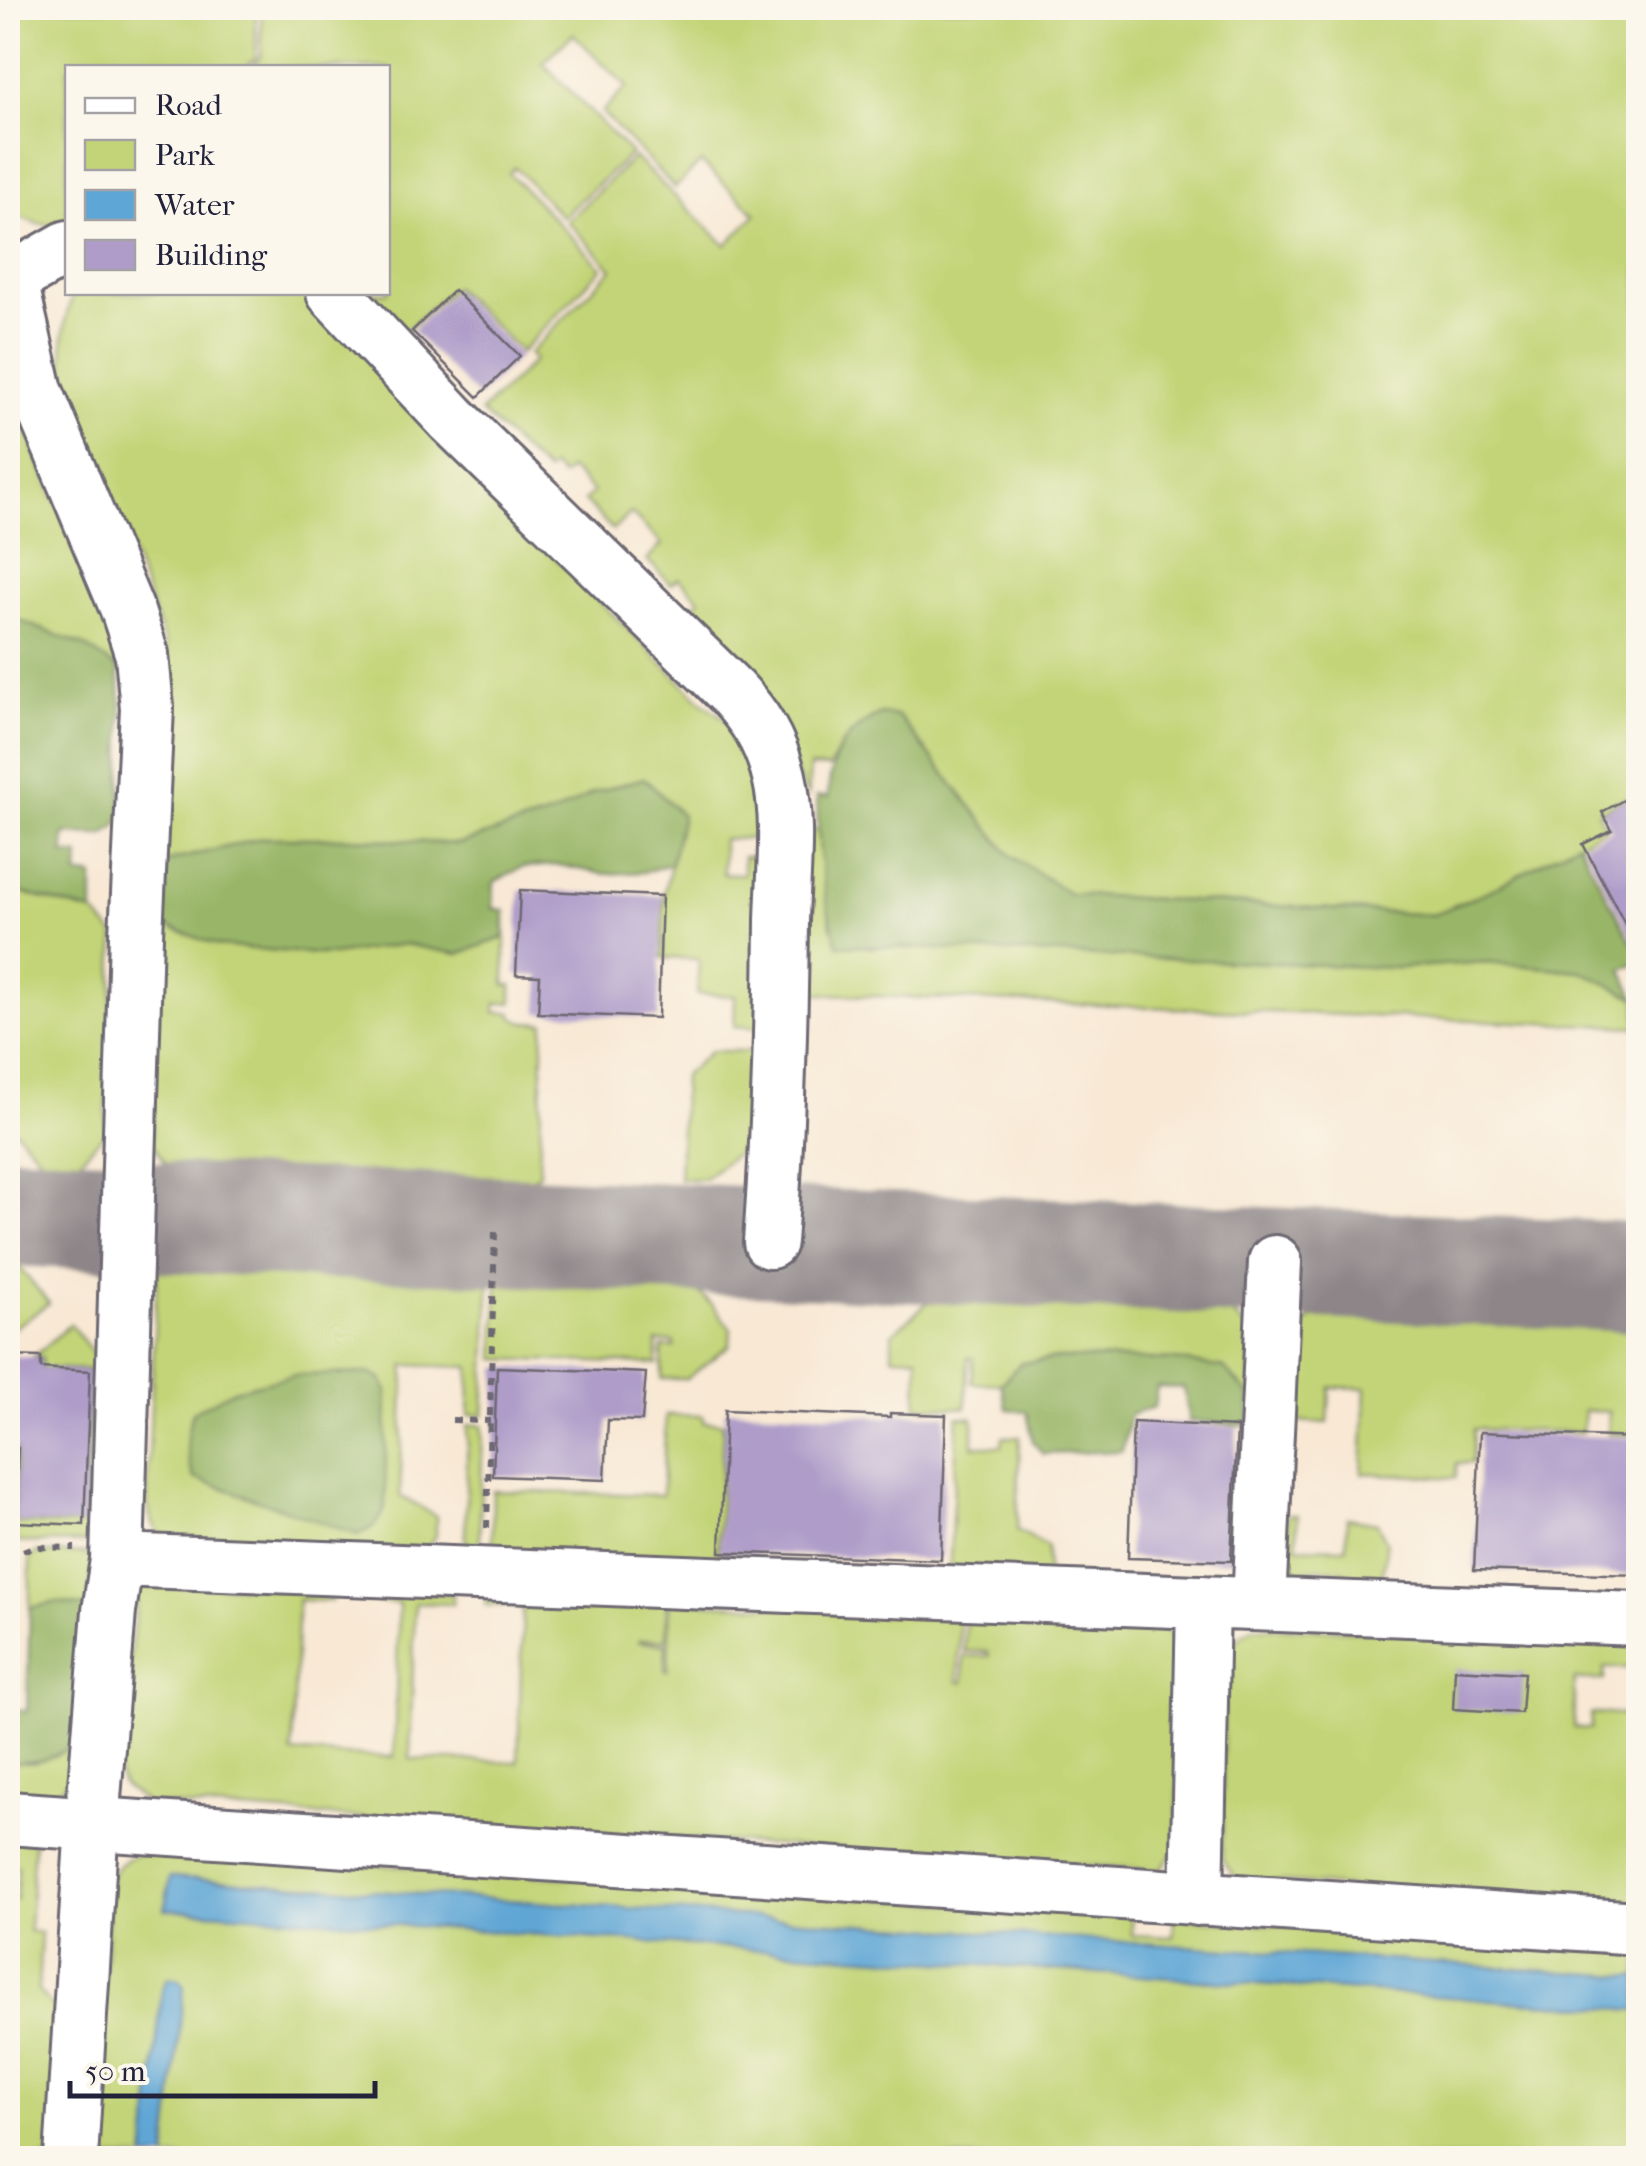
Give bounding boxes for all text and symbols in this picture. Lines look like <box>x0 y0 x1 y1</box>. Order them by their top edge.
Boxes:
legend <box>65 65 390 295</box>
text: Road <box>155 88 222 123</box>
text: Park <box>155 138 215 173</box>
text: Water <box>154 188 235 223</box>
text: Building <box>155 238 268 273</box>
scale bar <box>70 2036 375 2098</box>
text: 50 m <box>85 2054 146 2089</box>

